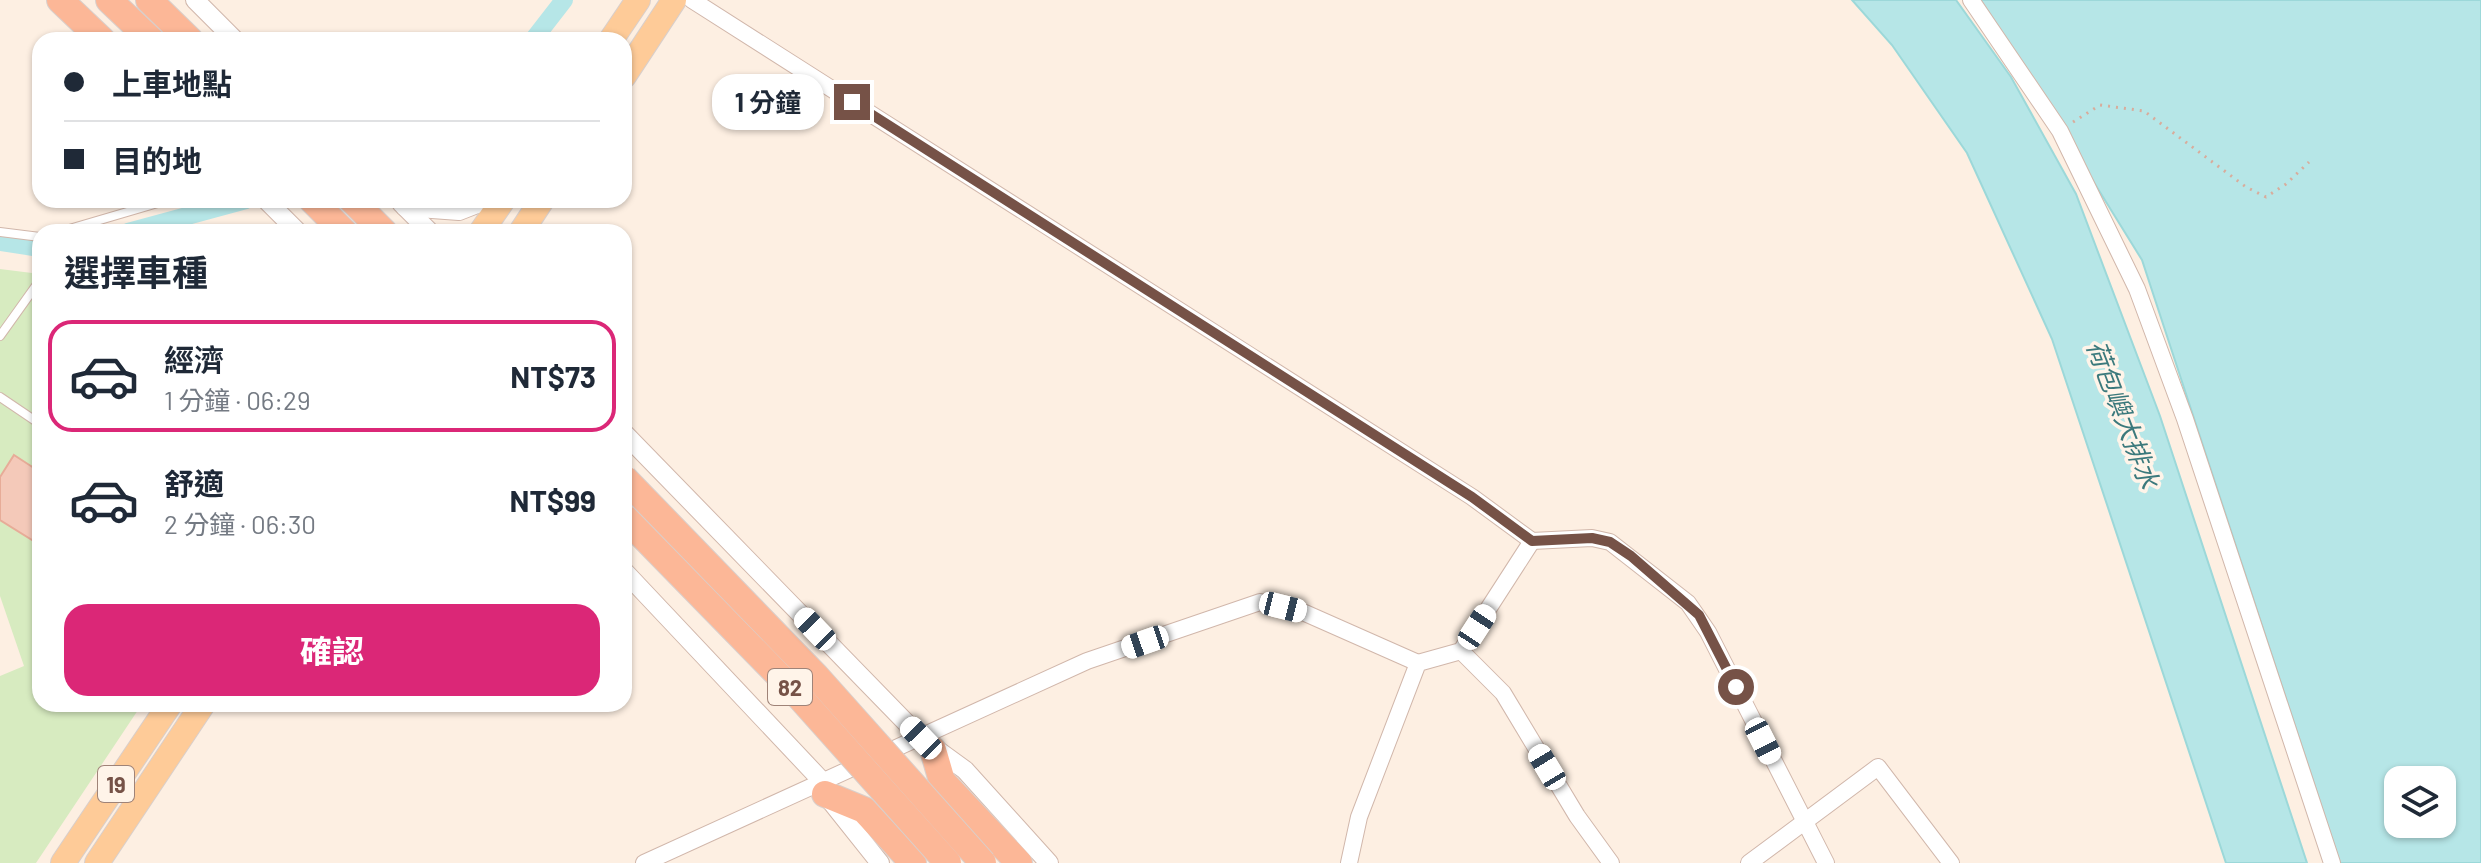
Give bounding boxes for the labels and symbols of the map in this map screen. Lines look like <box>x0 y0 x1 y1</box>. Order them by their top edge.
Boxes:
callout: 1 分鐘 <box>712 74 824 130</box>
route end <box>834 84 870 120</box>
water label: 荷包嶼大排水 <box>2082 336 2167 493</box>
car <box>1257 590 1309 624</box>
car <box>1454 600 1500 654</box>
car <box>790 603 840 655</box>
car <box>1118 623 1172 661</box>
road number: 82 <box>768 669 812 705</box>
route start <box>1718 669 1754 705</box>
car <box>896 712 946 764</box>
car <box>1741 714 1785 768</box>
car <box>1524 740 1570 794</box>
road number: 19 <box>98 766 134 802</box>

